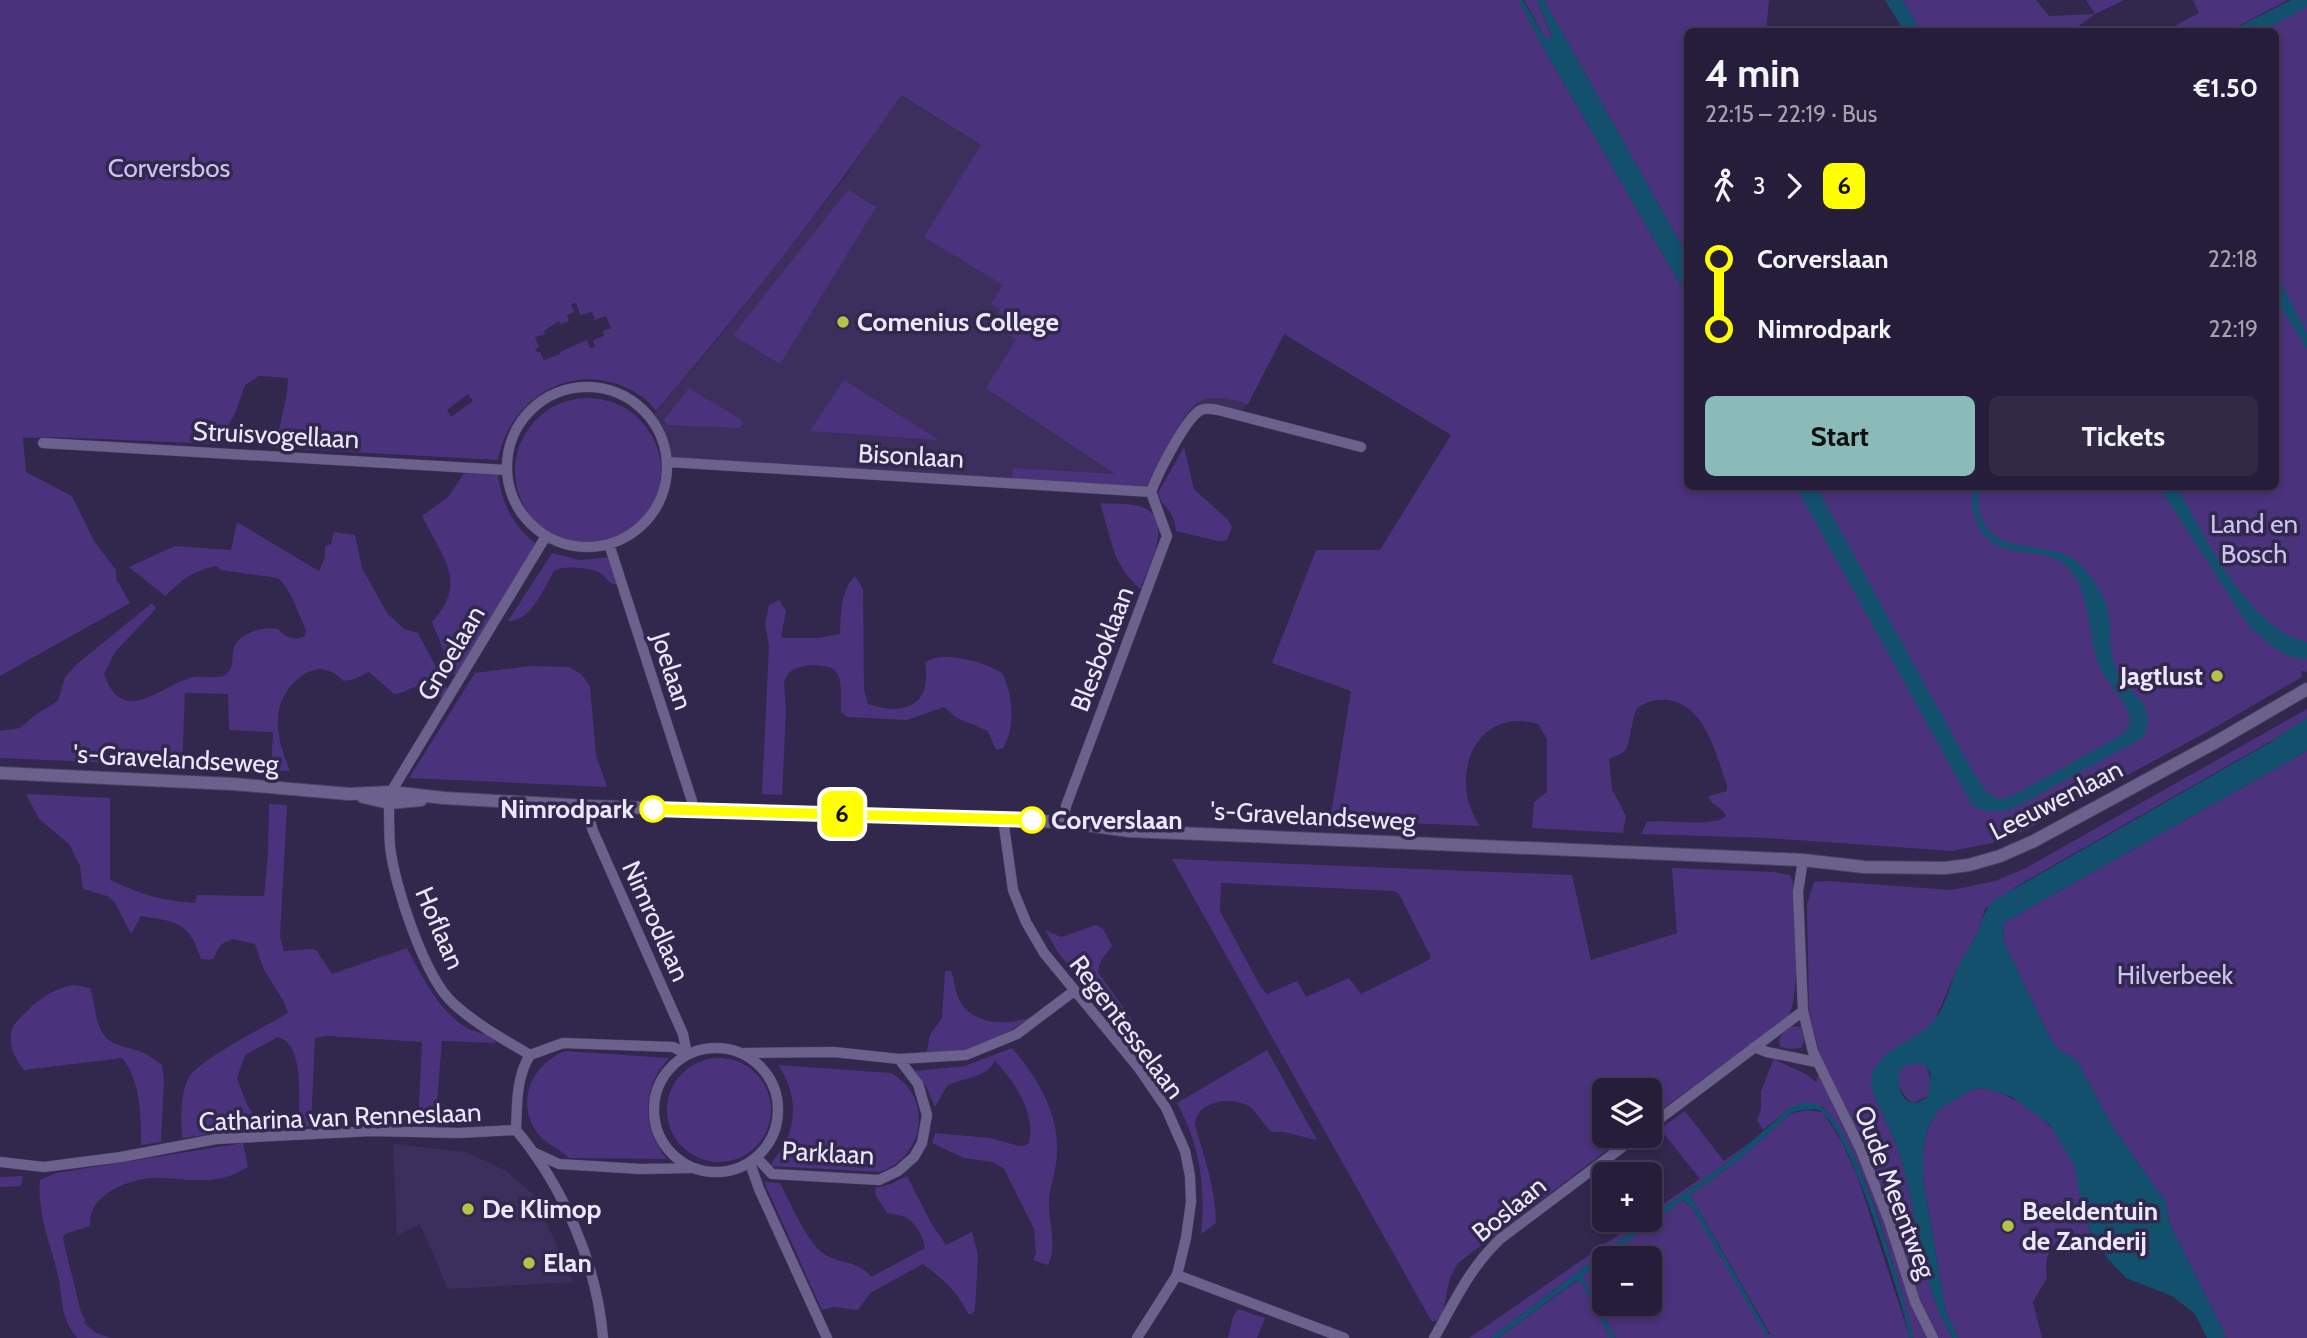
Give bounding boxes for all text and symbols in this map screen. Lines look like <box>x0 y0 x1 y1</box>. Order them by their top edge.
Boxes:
text: 4 min <box>1705 50 1800 97</box>
text: €1.50 <box>2194 72 2258 104</box>
text: 22:15 – 22:19 · Bus <box>1705 100 1877 128</box>
park label: Corversbos <box>108 152 230 184</box>
icon: walk <box>1705 167 1743 205</box>
icon: forward <box>1775 167 1813 205</box>
text: 6 <box>1837 171 1851 200</box>
text: 3 <box>1753 172 1765 200</box>
text: Corverslaan <box>1757 243 1889 275</box>
text: 22:18 <box>2208 245 2258 273</box>
place label: Comenius College <box>857 306 1059 338</box>
text: Nimrodpark <box>1757 313 1891 345</box>
marker: Comenius College <box>835 314 851 330</box>
text: 22:19 <box>2209 315 2258 343</box>
button: Start <box>1705 396 1975 476</box>
button: Tickets <box>1989 396 2258 476</box>
street label: Struisvogellaan <box>192 415 360 455</box>
street label: Bisonlaan <box>857 437 965 475</box>
park label: Land en Bosch <box>2210 508 2298 570</box>
street label: Blesboklaan <box>1064 582 1140 716</box>
street label: Gnoelaan <box>410 600 492 706</box>
street label: Joelaan <box>644 627 700 714</box>
place label: Jagtlust <box>2119 660 2203 692</box>
marker: Jagtlust <box>2209 668 2225 684</box>
street label: 's-Gravelandseweg <box>72 738 281 780</box>
street label: Leeuwenlaan <box>1984 753 2128 847</box>
line badge: 6 <box>819 791 865 837</box>
place label: Nimrodpark <box>500 793 634 825</box>
street label: 's-Gravelandseweg <box>1209 795 1418 837</box>
marker: Nimrodpark <box>640 796 666 822</box>
text: 6 <box>835 799 849 828</box>
place label: Corverslaan <box>1051 804 1183 836</box>
marker: Corverslaan <box>1019 807 1045 833</box>
street label: Nimrodlaan <box>615 856 697 986</box>
street label: Hoflaan <box>408 882 472 974</box>
street label: Regentesselaan <box>1063 949 1191 1105</box>
park label: Hilverbeek <box>2117 959 2234 991</box>
map controls <box>1592 1078 1662 1316</box>
button: layers <box>1592 1078 1662 1148</box>
street label: Catharina van Renneslaan <box>198 1096 482 1138</box>
street label: Oude Meentweg <box>1847 1101 1943 1284</box>
street label: Parklaan <box>781 1135 875 1171</box>
button: + <box>1592 1162 1662 1232</box>
street label: Boslaan <box>1465 1169 1553 1249</box>
place label: De Klimop <box>482 1193 602 1225</box>
place label: Beeldentuin de Zanderij <box>2022 1195 2158 1257</box>
marker: De Klimop <box>460 1201 476 1217</box>
marker: Beeldentuin de Zanderij <box>2000 1218 2016 1234</box>
button: − <box>1592 1246 1662 1316</box>
place label: Elan <box>543 1247 592 1279</box>
marker: Elan <box>521 1255 537 1271</box>

